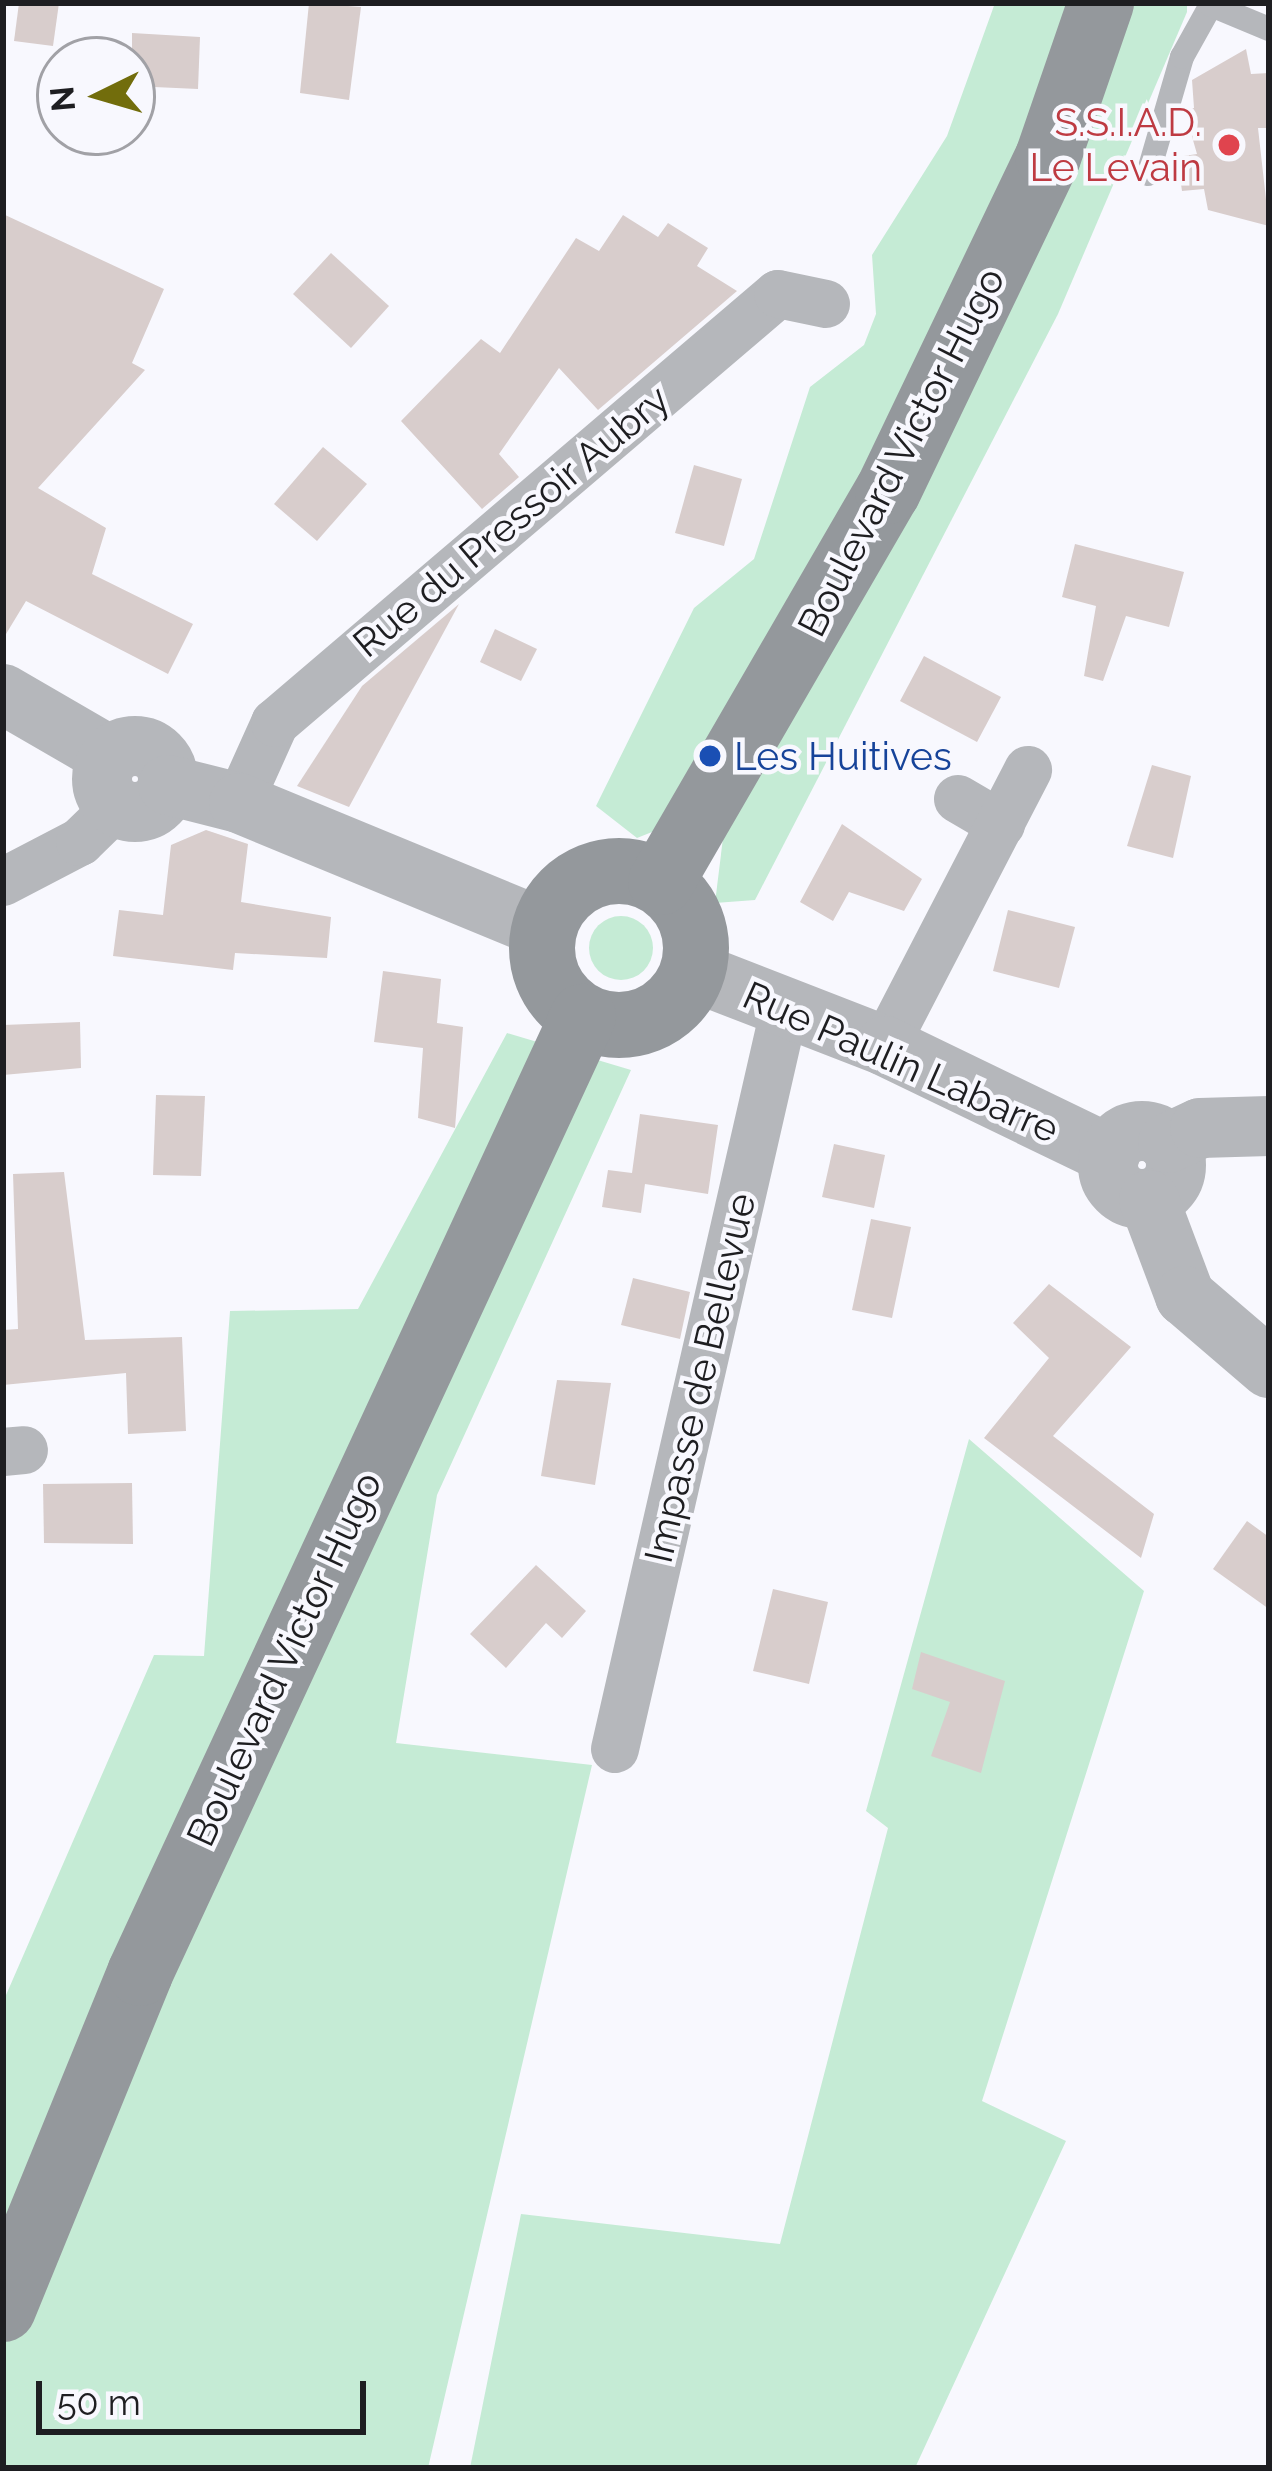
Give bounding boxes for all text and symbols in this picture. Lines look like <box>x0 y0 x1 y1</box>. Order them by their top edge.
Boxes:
north arrow <box>36 36 156 156</box>
text: N <box>42 85 83 113</box>
place label: S.S.I.A.D. Le Levain <box>1029 100 1202 191</box>
marker: S.S.I.A.D. Le Levain <box>1213 129 1245 161</box>
street label: Boulevard Victor Hugo <box>787 259 1015 645</box>
street label: Rue du Pressoir Aubry <box>343 375 679 667</box>
place label: Les Huitives <box>734 733 952 779</box>
marker: Les Huitives <box>697 743 723 769</box>
street label: Rue Paulin Labarre <box>736 971 1066 1153</box>
street label: Impasse de Bellevue <box>635 1189 765 1567</box>
street label: Boulevard Victor Hugo <box>176 1464 392 1854</box>
scale bar <box>42 2357 372 2431</box>
text: 50 m <box>57 2381 141 2423</box>

